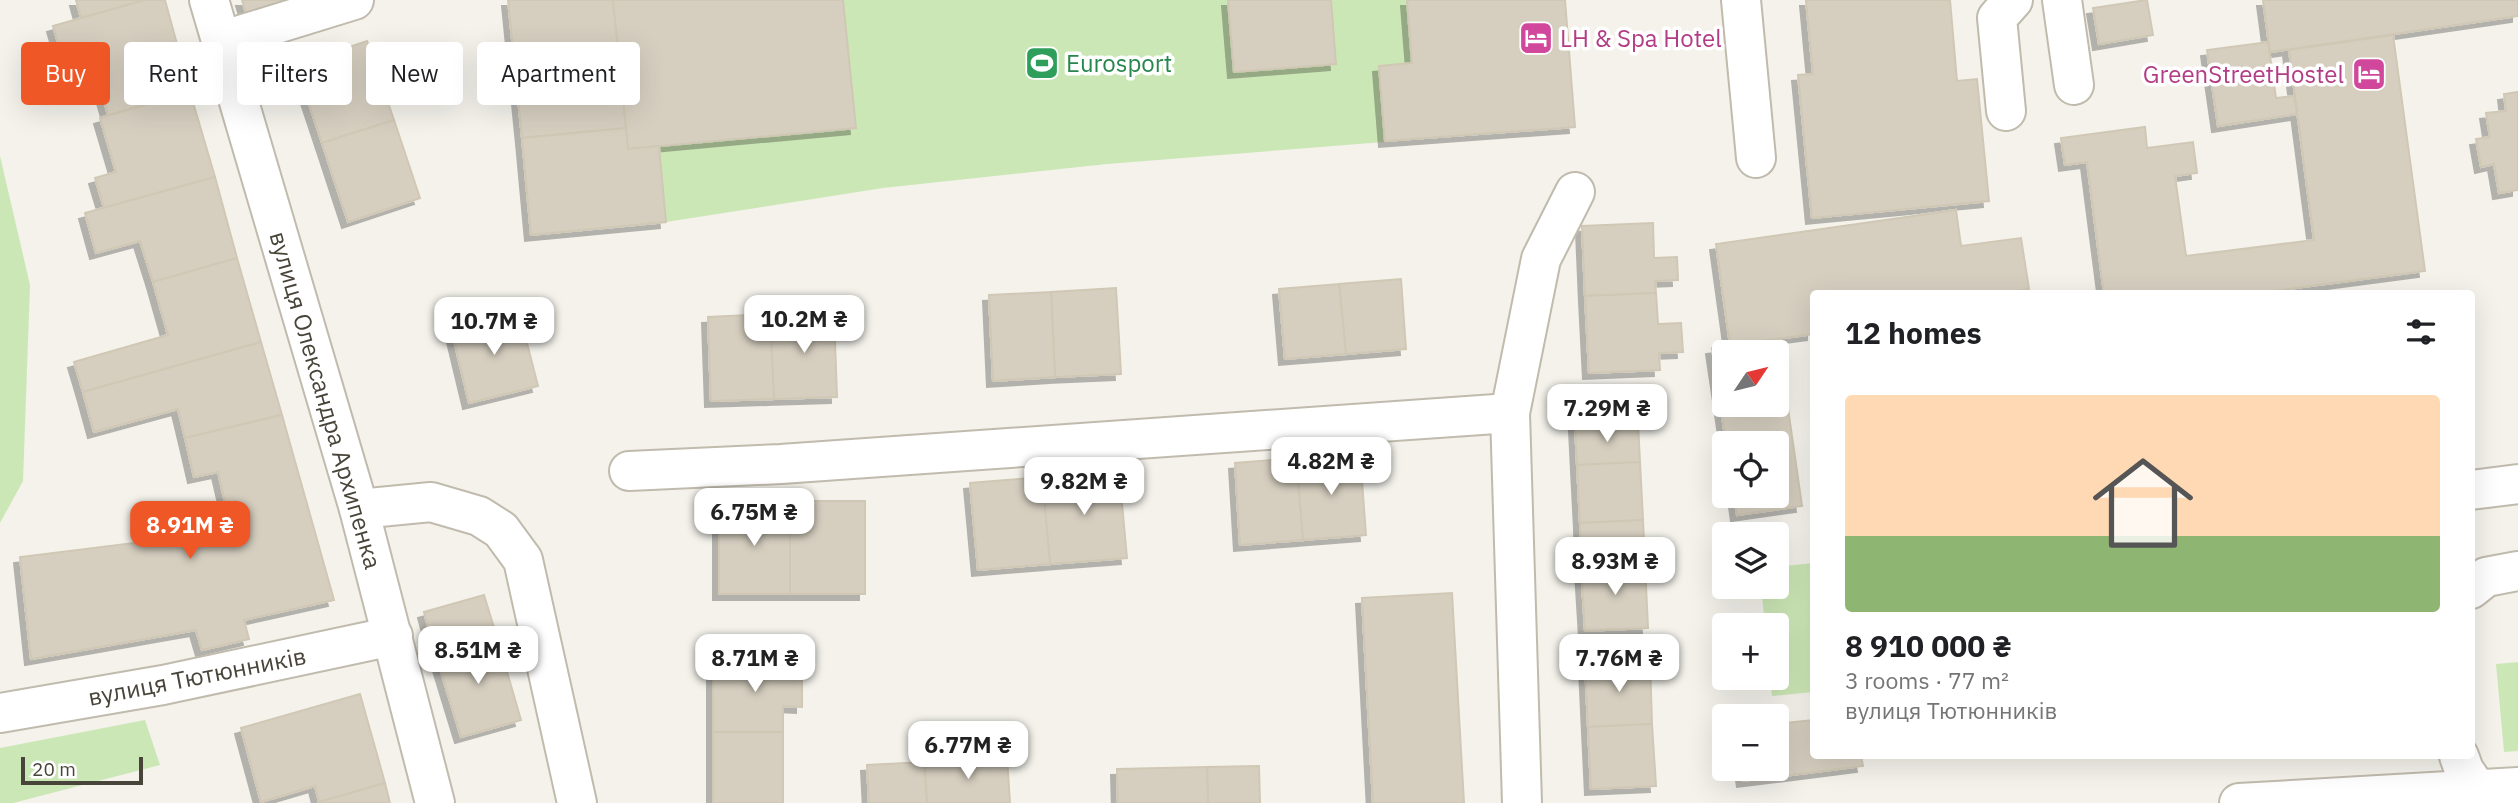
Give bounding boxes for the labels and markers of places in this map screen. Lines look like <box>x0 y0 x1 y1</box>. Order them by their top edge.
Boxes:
hotel icon: LH & Spa Hotel <box>1517 19 1555 57</box>
place label: LH & Spa Hotel <box>1560 22 1722 54</box>
sports icon: Eurosport <box>1023 44 1061 82</box>
place label: Eurosport <box>1066 47 1172 79</box>
hotel icon: GreenStreetHostel <box>2350 55 2388 93</box>
place label: GreenStreetHostel <box>2143 58 2344 90</box>
pin: 10.2M ₴ <box>739 296 869 355</box>
pin: 10.7M ₴ <box>429 298 559 357</box>
pin: 7.29M ₴ <box>1542 384 1672 444</box>
pin: 4.82M ₴ <box>1266 438 1396 497</box>
pin: 9.82M ₴ <box>1019 458 1149 517</box>
pin: 6.75M ₴ <box>689 489 819 548</box>
pin: 8.91M ₴ <box>125 502 255 561</box>
pin: 8.93M ₴ <box>1550 538 1680 597</box>
pin: 8.51M ₴ <box>413 626 543 686</box>
pin: 8.71M ₴ <box>690 634 820 694</box>
pin: 7.76M ₴ <box>1554 634 1684 694</box>
pin: 6.77M ₴ <box>903 722 1033 781</box>

